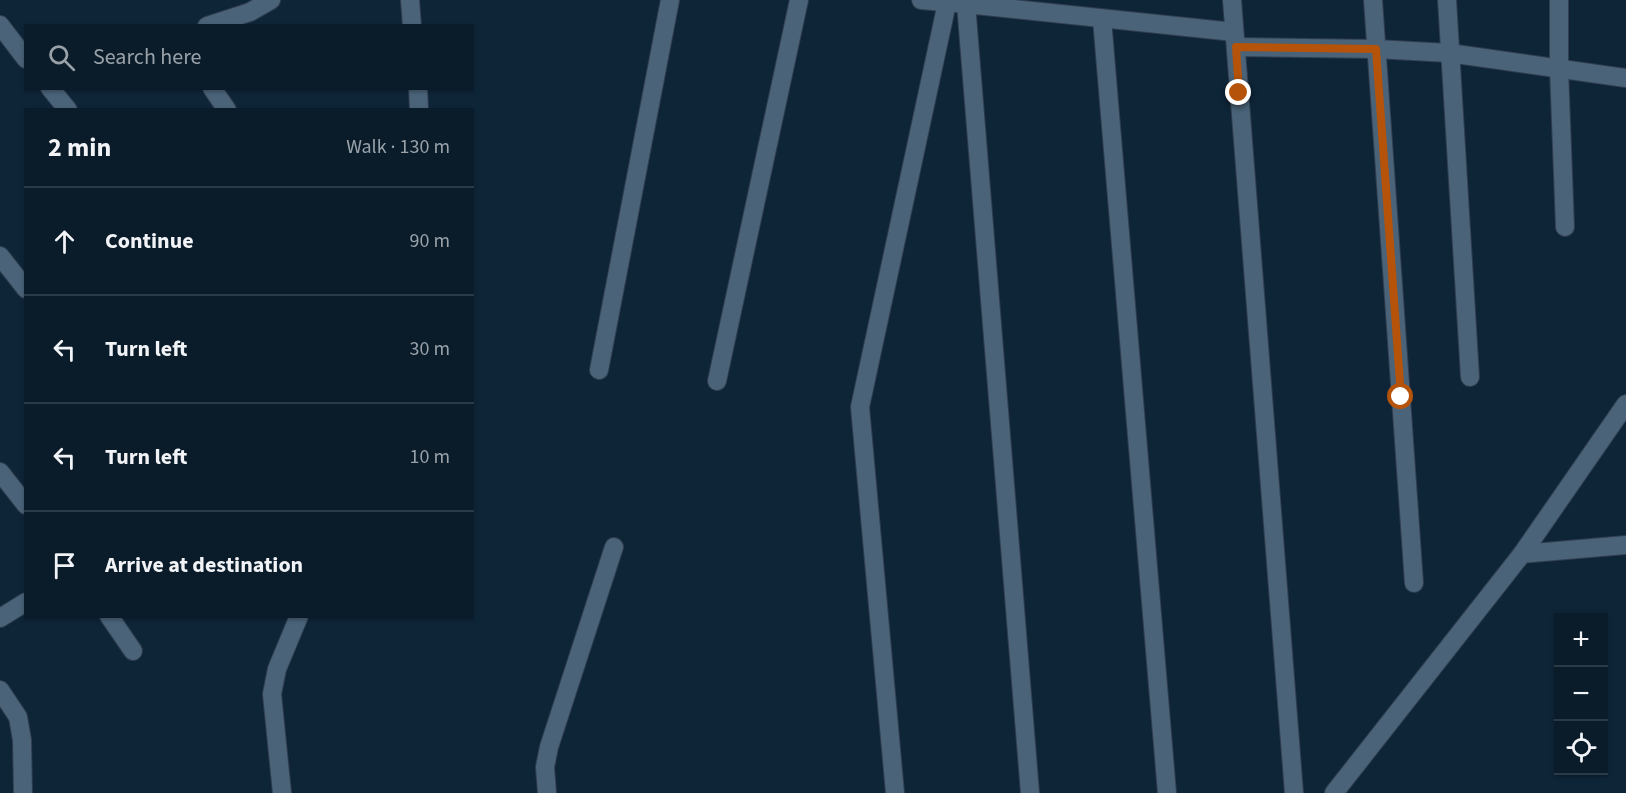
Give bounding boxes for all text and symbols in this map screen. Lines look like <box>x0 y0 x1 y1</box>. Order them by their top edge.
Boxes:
search box <box>24 24 474 90</box>
icon: search <box>45 41 78 74</box>
text: Search here <box>93 41 201 73</box>
route end <box>1225 79 1251 105</box>
text: 2 min <box>48 129 111 166</box>
text: Walk · 130 m <box>346 133 450 161</box>
icon: ahead <box>48 225 81 258</box>
text: Continue <box>105 225 194 257</box>
text: 90 m <box>410 227 450 255</box>
icon: left <box>48 333 81 366</box>
text: Turn left <box>105 333 187 365</box>
text: 30 m <box>410 335 450 363</box>
route start <box>1387 383 1413 409</box>
icon: left <box>48 441 81 474</box>
text: Turn left <box>105 441 187 473</box>
text: 10 m <box>410 443 450 471</box>
icon: arrive <box>48 549 81 582</box>
text: Arrive at destination <box>105 549 303 581</box>
map controls <box>1554 613 1608 775</box>
button: + <box>1554 613 1608 667</box>
button: − <box>1554 667 1608 721</box>
button: locate <box>1554 721 1608 775</box>

